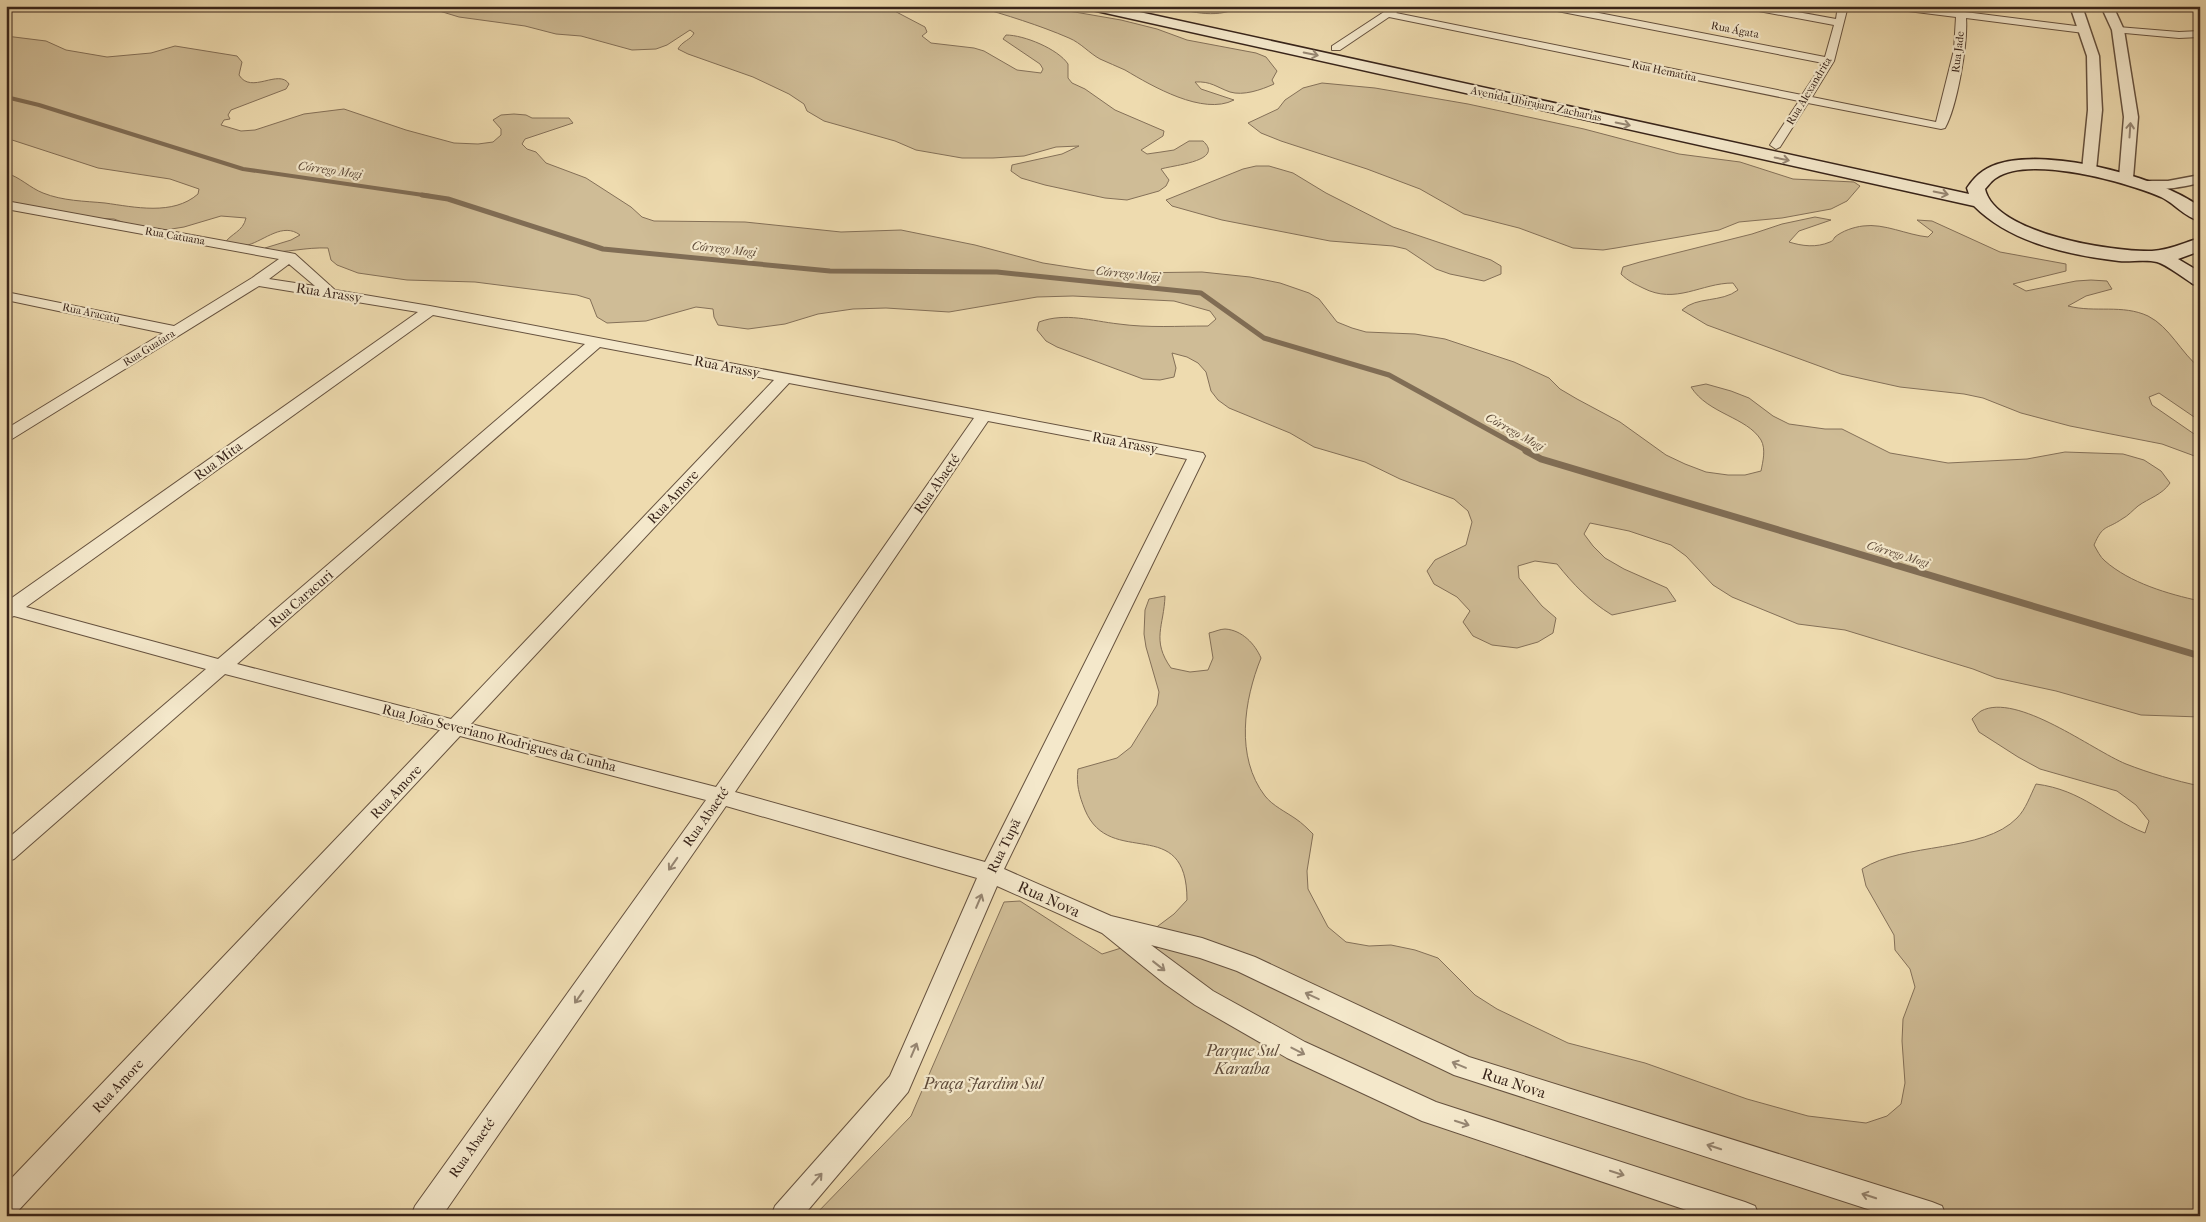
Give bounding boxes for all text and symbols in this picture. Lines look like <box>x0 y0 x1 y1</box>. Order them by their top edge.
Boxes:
street label: Rua Ágata <box>1710 19 1761 41</box>
street label: Rua Jade <box>1949 30 1967 74</box>
one-way arrow <box>1303 50 1319 60</box>
street label: Rua Alexandrita <box>1784 54 1835 127</box>
street label: Rua Hematita <box>1630 58 1698 84</box>
street label: Avenida Ubirajara Zacharias <box>1468 84 1603 124</box>
one-way arrow <box>1615 119 1631 129</box>
one-way arrow <box>2125 122 2134 138</box>
one-way arrow <box>1774 155 1790 164</box>
water label: Córrego Mogi <box>297 159 365 182</box>
one-way arrow <box>1932 189 1948 199</box>
street label: Rua Catuana <box>144 224 207 248</box>
water label: Córrego Mogi <box>691 239 758 260</box>
water label: Córrego Mogi <box>1095 264 1162 285</box>
street label: Rua Arassy <box>295 279 364 307</box>
street label: Rua Aracatu <box>61 301 122 326</box>
street label: Rua Guaíara <box>121 326 178 369</box>
street label: Rua Arassy <box>693 352 762 382</box>
water label: Córrego Mogi <box>1483 410 1548 455</box>
street label: Rua Arassy <box>1091 428 1160 458</box>
street label: Rua Mita <box>190 437 246 484</box>
street label: Rua Abaeté <box>910 451 964 517</box>
street label: Rua Amore <box>644 466 702 528</box>
water label: Córrego Mogi <box>1865 538 1932 571</box>
street label: Rua Caracuri <box>265 566 337 632</box>
street label: Rua João Severiano Rodrigues da Cunha <box>380 701 618 775</box>
street label: Rua Amore <box>367 761 425 823</box>
street label: Rua Abaeté <box>679 784 733 850</box>
street label: Rua Tupã <box>984 816 1025 876</box>
one-way arrow <box>668 857 678 871</box>
street label: Rua Nova <box>1015 877 1084 921</box>
one-way arrow <box>974 894 984 909</box>
one-way arrow <box>1152 961 1166 971</box>
one-way arrow <box>574 990 584 1004</box>
one-way arrow <box>1305 990 1320 1000</box>
park label: Parque Sul Karaíba <box>1205 1041 1280 1078</box>
one-way arrow <box>910 1043 920 1058</box>
one-way arrow <box>1290 1046 1305 1056</box>
street label: Rua Amore <box>89 1055 147 1117</box>
one-way arrow <box>1452 1060 1467 1070</box>
street label: Rua Nova <box>1480 1064 1549 1102</box>
park label: Praça Jardim Sul <box>922 1074 1045 1093</box>
street label: Rua Abaeté <box>445 1115 499 1181</box>
one-way arrow <box>1454 1118 1470 1128</box>
one-way arrow <box>1706 1141 1722 1151</box>
one-way arrow <box>1608 1169 1624 1179</box>
one-way arrow <box>811 1173 822 1186</box>
one-way arrow <box>1861 1190 1877 1200</box>

